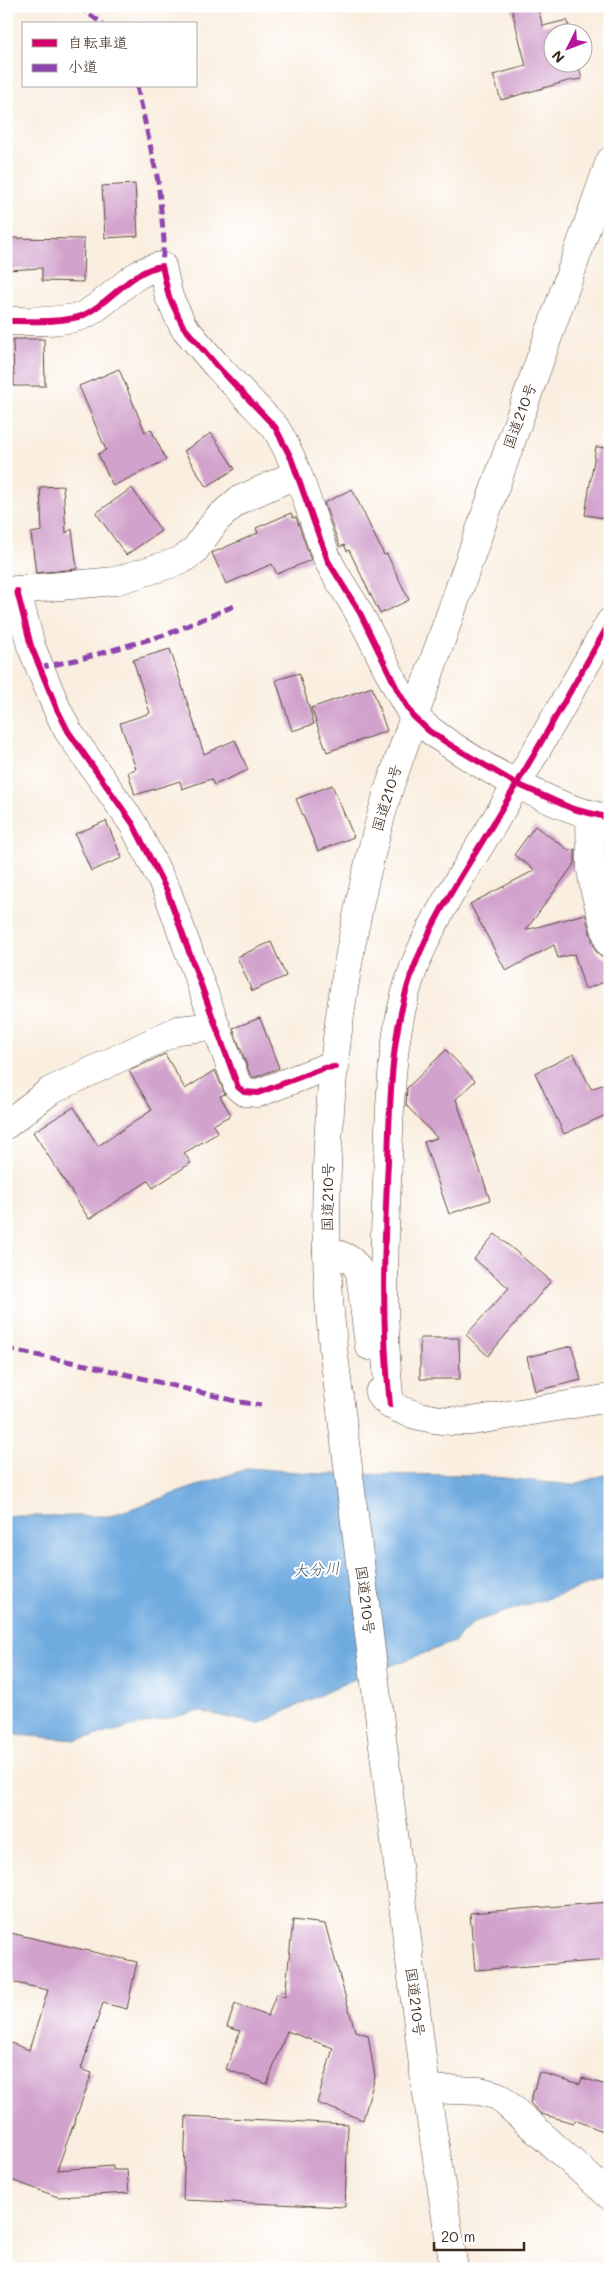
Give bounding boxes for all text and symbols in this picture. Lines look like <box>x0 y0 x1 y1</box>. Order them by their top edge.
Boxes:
legend <box>22 22 198 88</box>
north arrow <box>544 22 594 72</box>
text: 自転車道 <box>68 32 128 52</box>
text: N <box>547 47 569 67</box>
text: 小道 <box>68 56 98 76</box>
street label: 国道210号 <box>498 380 540 452</box>
street label: 国道210号 <box>366 762 406 834</box>
street label: 国道210号 <box>316 1162 338 1232</box>
water label: 大分川 <box>291 1556 341 1581</box>
street label: 国道210号 <box>352 1564 380 1636</box>
street label: 国道210号 <box>402 1966 430 2038</box>
scale bar <box>434 2220 524 2252</box>
text: 20 m <box>441 2226 475 2246</box>

